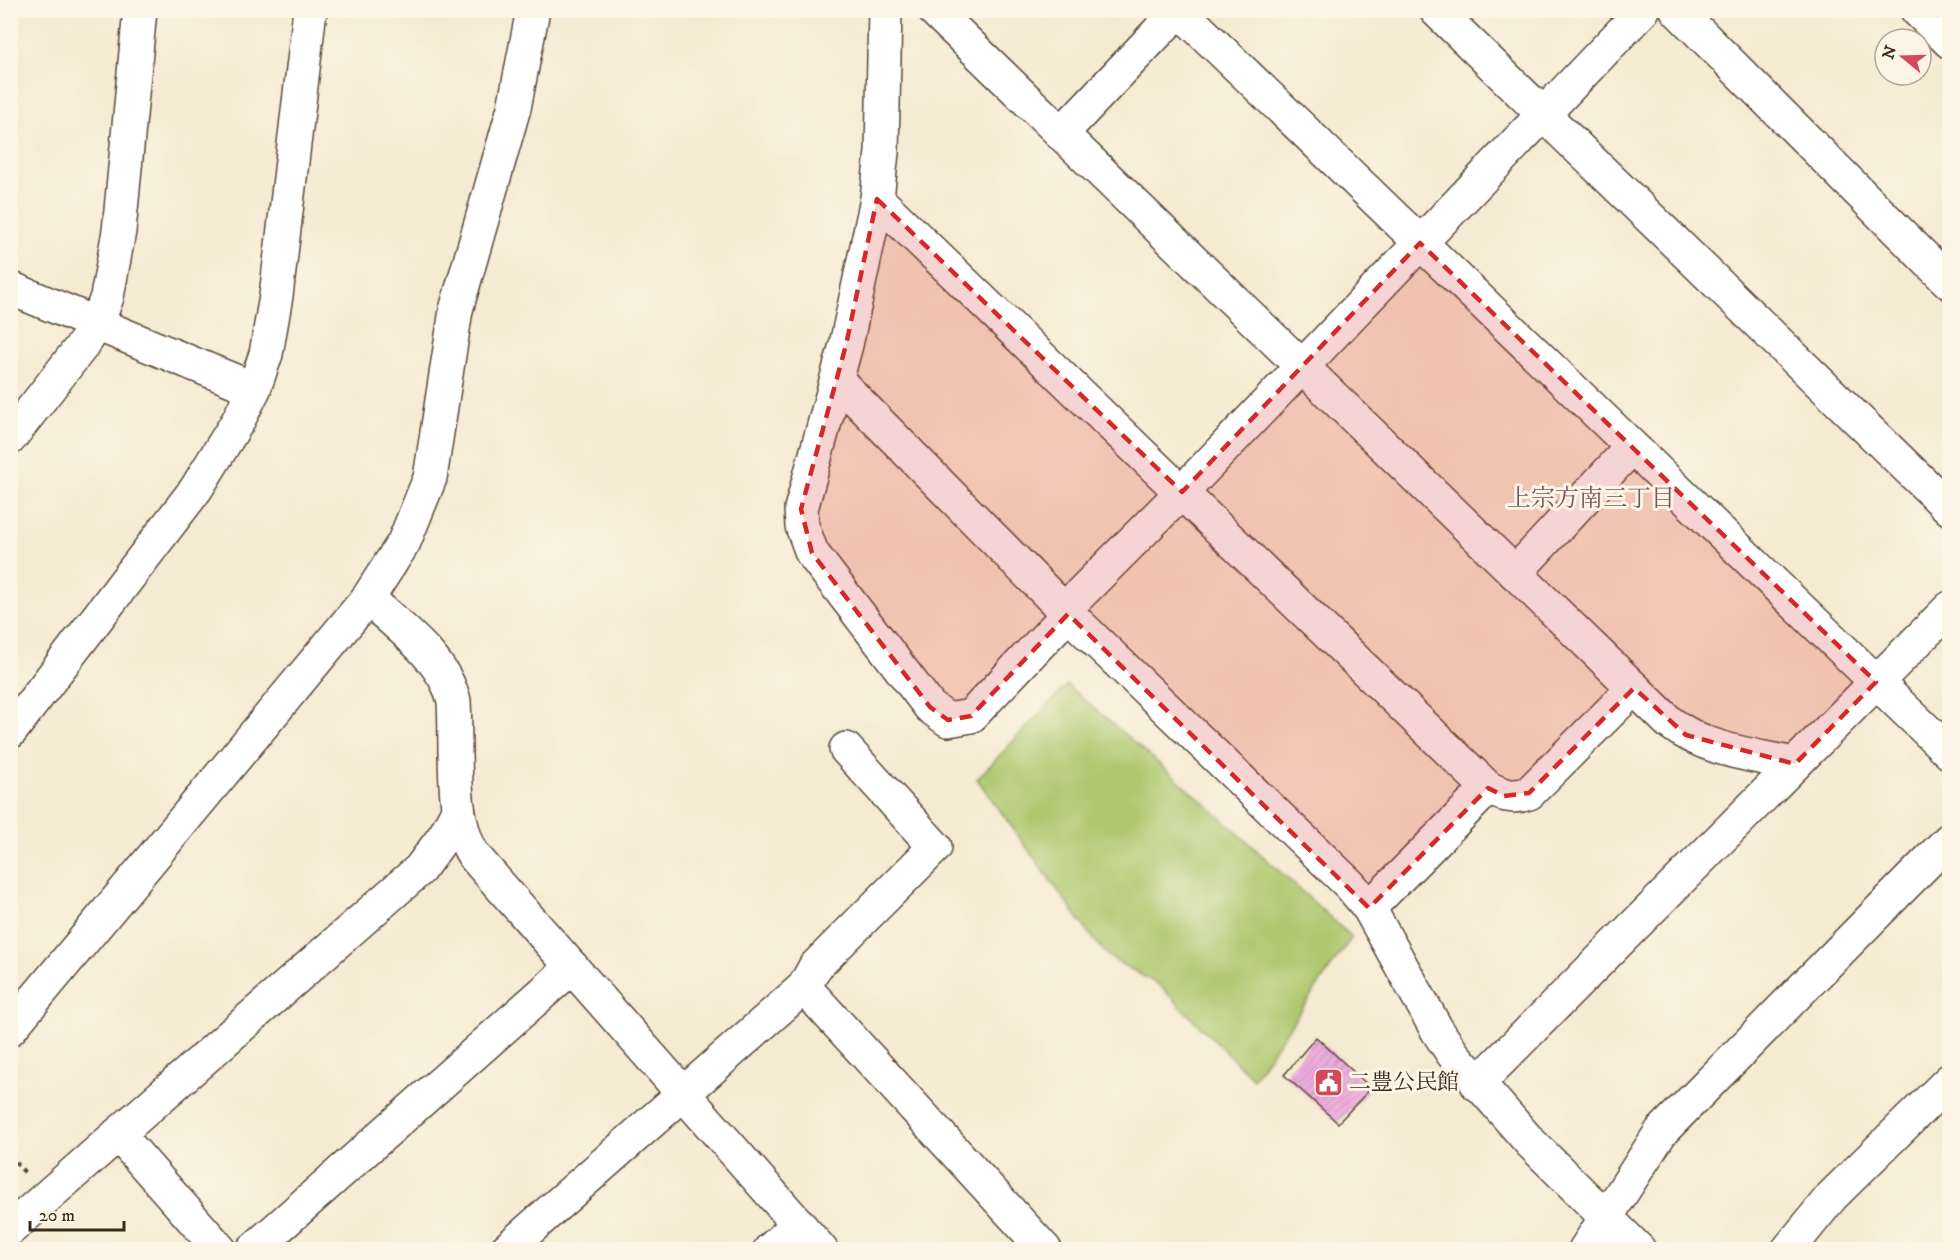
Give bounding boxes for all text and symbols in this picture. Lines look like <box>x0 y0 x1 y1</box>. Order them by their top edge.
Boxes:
north arrow <box>1873 27 1933 87</box>
text: N <box>1878 43 1901 62</box>
district label: 上宗方南三丁目 <box>1507 484 1675 514</box>
public building icon: 二豊公民館 <box>1312 1066 1344 1098</box>
place label: 二豊公民館 <box>1349 1069 1459 1096</box>
scale bar <box>30 1194 124 1232</box>
text: 20 m <box>39 1205 75 1227</box>

